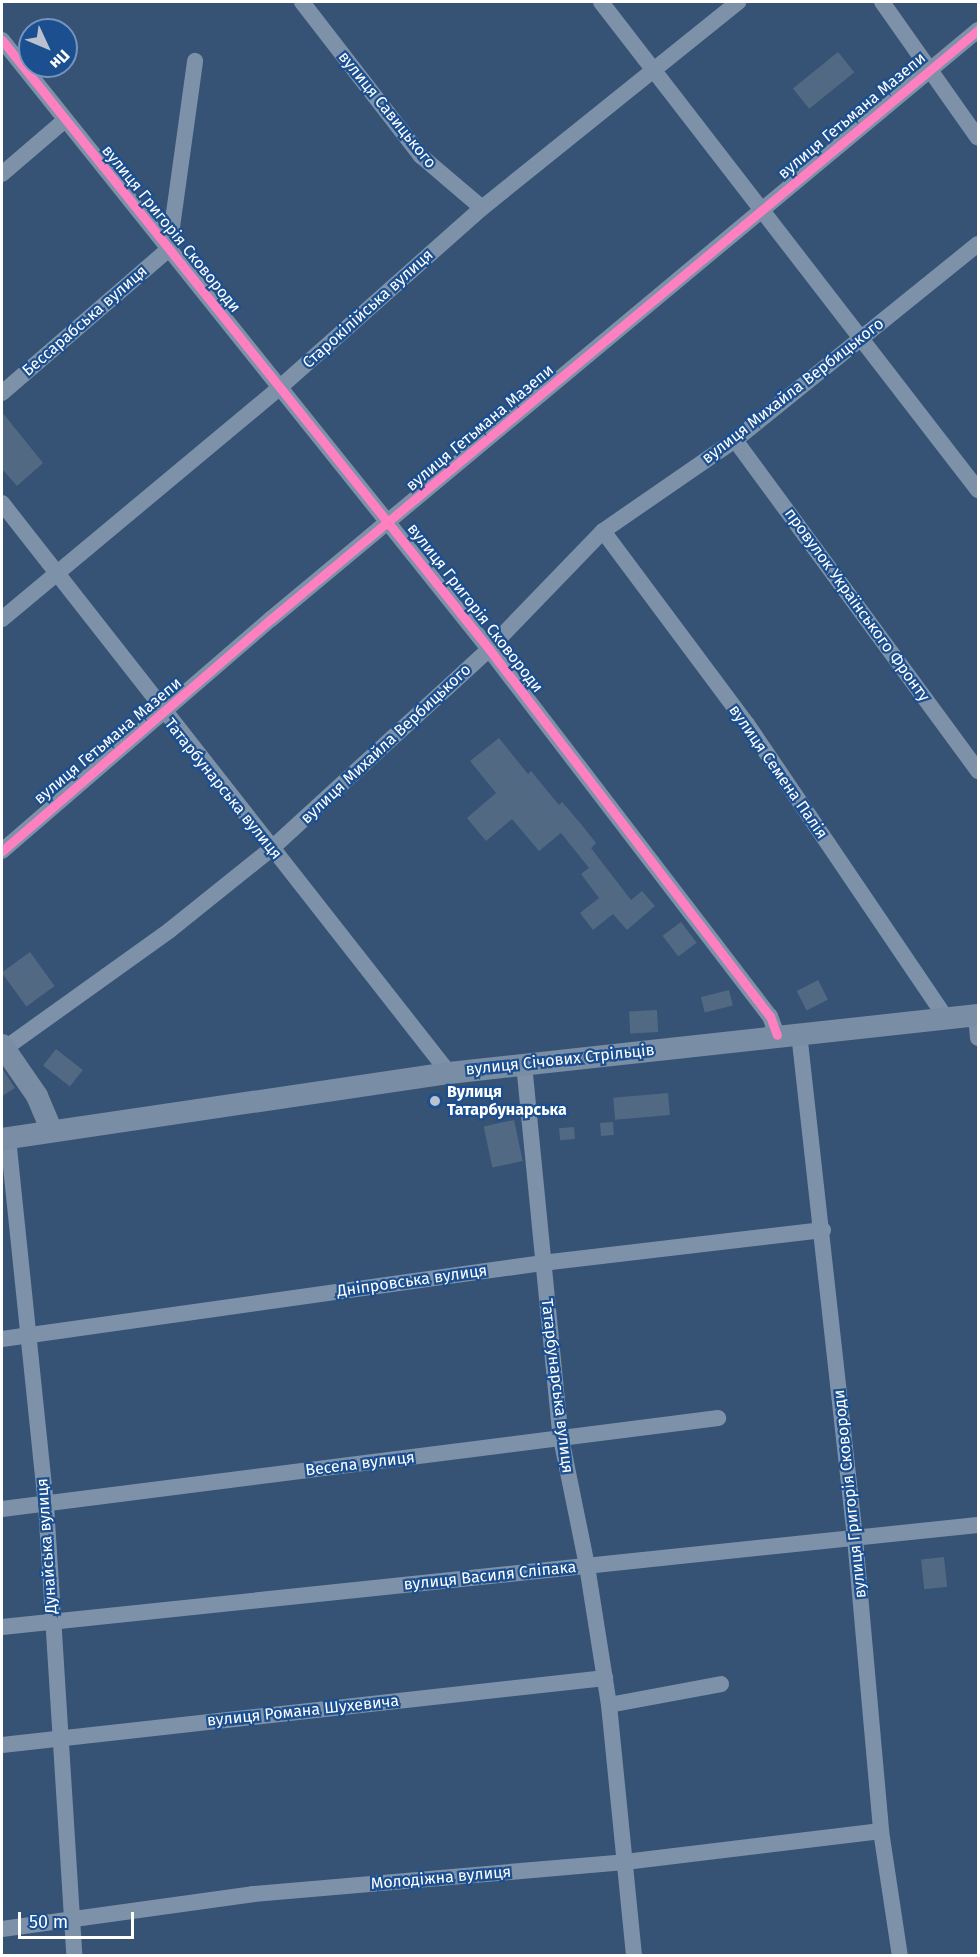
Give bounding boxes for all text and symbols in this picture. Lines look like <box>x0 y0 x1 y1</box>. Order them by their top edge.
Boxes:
north arrow <box>18 18 78 78</box>
text: Пн <box>46 46 74 73</box>
street label: вулиця Савицького <box>334 48 440 172</box>
street label: вулиця Гетьмана Мазепи <box>774 49 930 183</box>
street label: вулиця Григорія Сковороди <box>98 142 244 316</box>
street label: Старокілійська вулиця <box>299 245 437 373</box>
street label: Бессарабська вулиця <box>19 262 151 380</box>
street label: вулиця Михайла Вербицького <box>698 314 888 468</box>
street label: вулиця Гетьмана Мазепи <box>402 361 558 495</box>
street label: провулок Українського Фронту <box>780 505 934 705</box>
street label: вулиця Григорія Сковороди <box>403 520 547 696</box>
street label: вулиця Михайла Вербицького <box>297 660 475 828</box>
street label: вулиця Гетьмана Мазепи <box>30 674 186 808</box>
street label: вулиця Семена Палія <box>725 701 831 843</box>
street label: Татарбунарська вулиця <box>160 715 286 863</box>
street label: вулиця Січових Стрільців <box>465 1041 655 1079</box>
place label: Вулиця Татарбунарська <box>447 1082 567 1120</box>
marker: Вулиця Татарбунарська <box>428 1094 442 1108</box>
street label: Дніпровська вулиця <box>336 1261 488 1301</box>
street label: Татарбунарська вулиця <box>537 1298 577 1474</box>
street label: вулиця Григорія Сковороди <box>829 1389 871 1599</box>
street label: Весела вулиця <box>304 1448 416 1480</box>
street label: Дунайська вулиця <box>33 1478 61 1614</box>
street label: вулиця Василя Сліпака <box>403 1557 577 1595</box>
street label: вулиця Романа Шухевича <box>206 1691 400 1731</box>
street label: Молодіжна вулиця <box>370 1862 512 1894</box>
scale bar <box>21 1900 136 1938</box>
text: 50 m <box>29 1911 68 1933</box>

